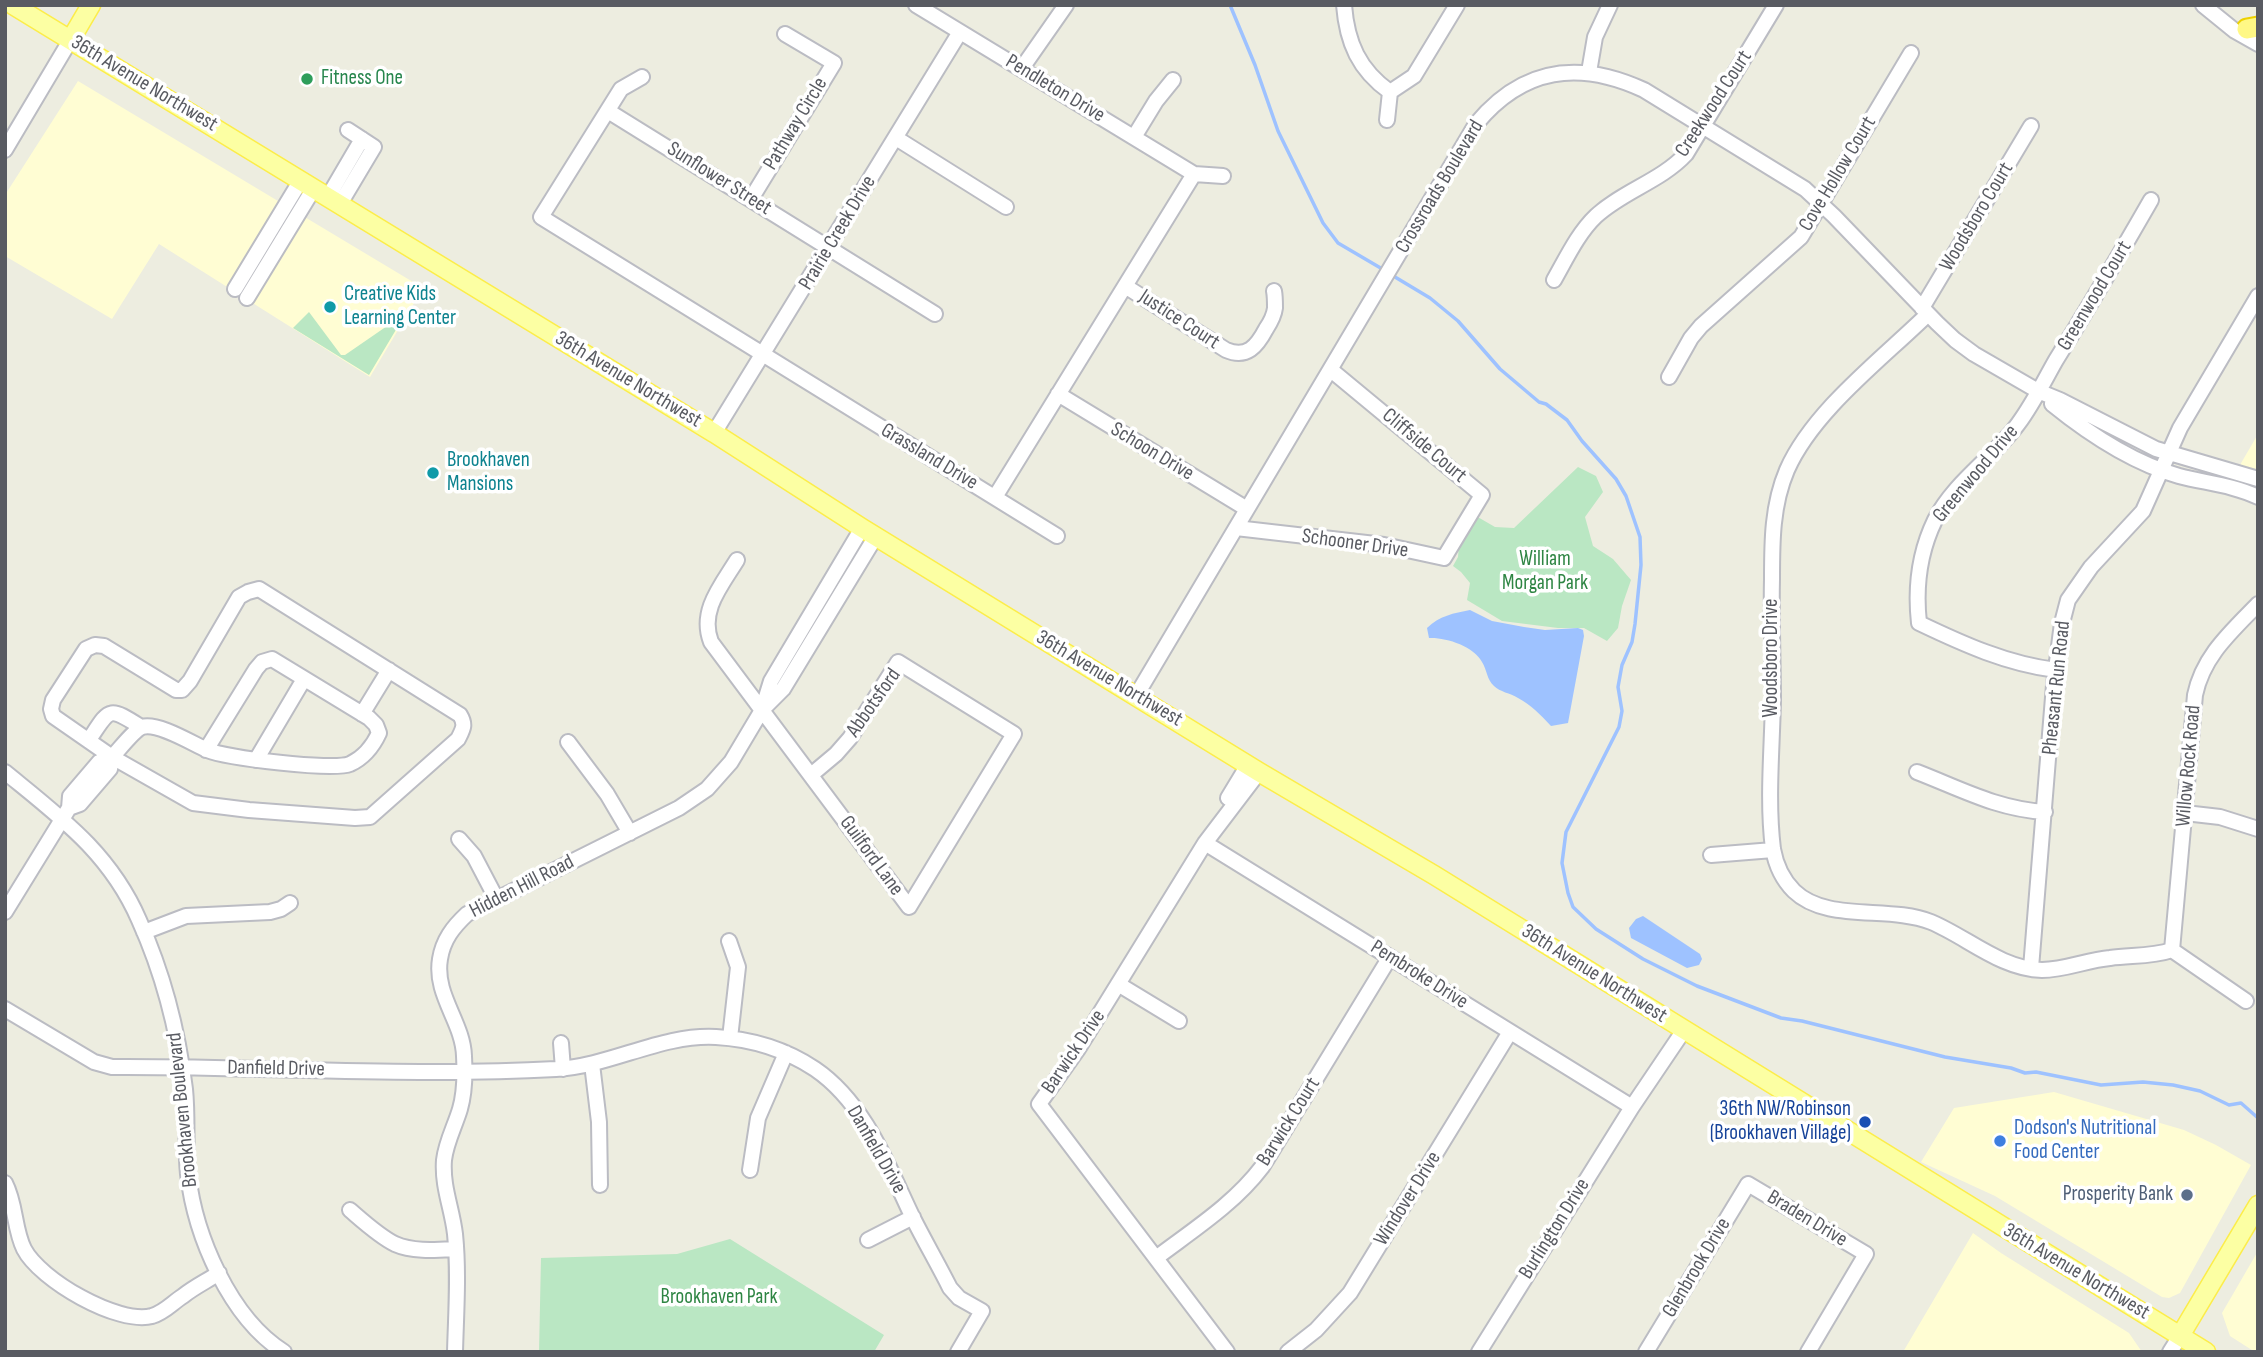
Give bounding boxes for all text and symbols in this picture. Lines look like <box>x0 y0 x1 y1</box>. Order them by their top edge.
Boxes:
street label: 36th Avenue Northwest <box>66 30 222 138</box>
street label: Creekwood Court <box>1670 46 1758 162</box>
street label: Pendleton Drive <box>1001 50 1109 128</box>
place label: Fitness One <box>321 66 403 92</box>
marker: Fitness One <box>299 71 315 87</box>
street label: Pathway Circle <box>759 73 833 175</box>
street label: Cove Hollow Court <box>1794 112 1882 236</box>
street label: Crossroads Boulevard <box>1390 116 1490 258</box>
street label: Sunflower Street <box>662 137 776 221</box>
street label: Woodsboro Court <box>1935 158 2019 276</box>
street label: Prairie Creek Drive <box>794 171 882 295</box>
street label: Greenwood Court <box>2052 237 2138 355</box>
place label: Creative Kids Learning Center <box>344 282 456 332</box>
street label: Justice Court <box>1134 285 1224 355</box>
marker: Creative Kids Learning Center <box>322 299 338 315</box>
street label: 36th Avenue Northwest <box>550 326 706 434</box>
street label: Cliffside Court <box>1377 403 1471 489</box>
street label: Schoon Drive <box>1106 417 1198 487</box>
street label: Grassland Drive <box>876 418 982 496</box>
street label: Greenwood Drive <box>1928 420 2024 528</box>
place label: Brookhaven Mansions <box>447 448 530 498</box>
marker: Brookhaven Mansions <box>425 465 441 481</box>
street label: Schooner Drive <box>1300 524 1410 564</box>
park label: William Morgan Park <box>1502 547 1588 597</box>
street label: Woodsboro Drive <box>1759 599 1785 717</box>
street label: Pheasant Run Road <box>2037 620 2077 756</box>
street label: 36th Avenue Northwest <box>1031 625 1187 733</box>
street label: Abbotsford <box>841 664 907 742</box>
street label: Willow Rock Road <box>2171 704 2207 828</box>
street label: Guilford Lane <box>834 811 908 901</box>
street label: Hidden Hill Road <box>466 850 578 924</box>
street label: 36th Avenue Northwest <box>1517 919 1671 1029</box>
street label: Pembroke Drive <box>1366 935 1472 1015</box>
street label: Barwick Drive <box>1037 1005 1111 1099</box>
street label: Brookhaven Boulevard <box>162 1031 204 1189</box>
street label: Danfield Drive <box>227 1056 325 1082</box>
street label: Barwick Court <box>1252 1073 1326 1171</box>
place label: 36th NW/Robinson (Brookhaven Village) <box>1710 1097 1851 1147</box>
street label: Danfield Drive <box>841 1101 911 1199</box>
marker: 36th NW/Robinson (Brookhaven Village) <box>1857 1114 1873 1130</box>
place label: Dodson's Nutritional Food Center <box>2014 1116 2156 1166</box>
marker: Dodson's Nutritional Food Center <box>1992 1133 2008 1149</box>
street label: Windover Drive <box>1369 1147 1447 1251</box>
street label: Burlington Drive <box>1514 1174 1596 1284</box>
place label: Prosperity Bank <box>2063 1182 2173 1208</box>
street label: Braden Drive <box>1762 1185 1852 1253</box>
marker: Prosperity Bank <box>2179 1187 2195 1203</box>
street label: Glenbrook Drive <box>1657 1214 1737 1322</box>
street label: 36th Avenue Northwest <box>1998 1218 2154 1326</box>
park label: Brookhaven Park <box>661 1285 777 1311</box>

